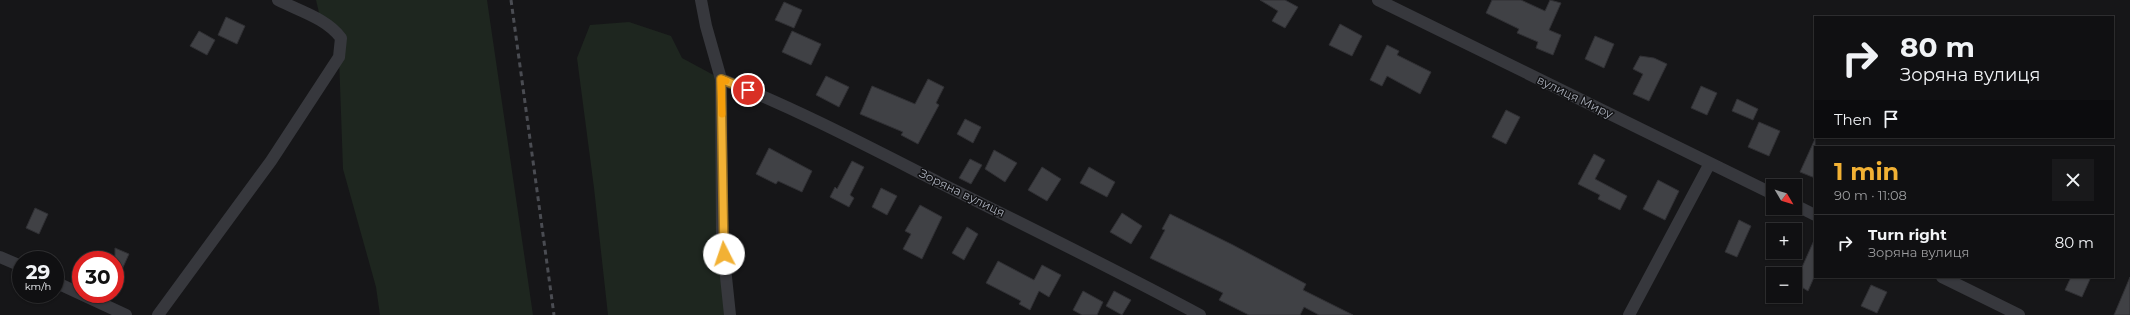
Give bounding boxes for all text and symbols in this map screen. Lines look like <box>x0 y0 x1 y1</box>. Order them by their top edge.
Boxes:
text: 80 m <box>1900 30 1975 64</box>
icon: right <box>1834 32 1886 84</box>
text: Зоряна вулиця <box>1900 64 2041 86</box>
street label: вулиця Миру <box>1535 72 1616 122</box>
pin <box>731 73 765 107</box>
icon: arrive <box>737 79 759 101</box>
icon: arrive <box>1880 108 1902 130</box>
text: Then <box>1834 110 1872 129</box>
text: 1 min <box>1834 157 1899 186</box>
button: close <box>2052 159 2094 201</box>
street label: Зоряна вулиця <box>917 165 1008 220</box>
north arrow <box>1766 179 1802 215</box>
map controls <box>1766 179 1802 303</box>
text: 90 m · 11:08 <box>1834 187 1907 203</box>
button: + <box>1766 223 1802 259</box>
text: Turn right <box>1868 225 1947 244</box>
icon: right <box>1834 232 1856 254</box>
position arrow <box>703 233 745 275</box>
text: 80 m <box>2055 233 2094 252</box>
text: Зоряна вулиця <box>1868 244 1969 260</box>
speed limit sign: 30 <box>72 251 124 303</box>
text: 29 <box>26 260 50 284</box>
button: − <box>1766 267 1802 303</box>
text: km/h <box>25 280 51 293</box>

